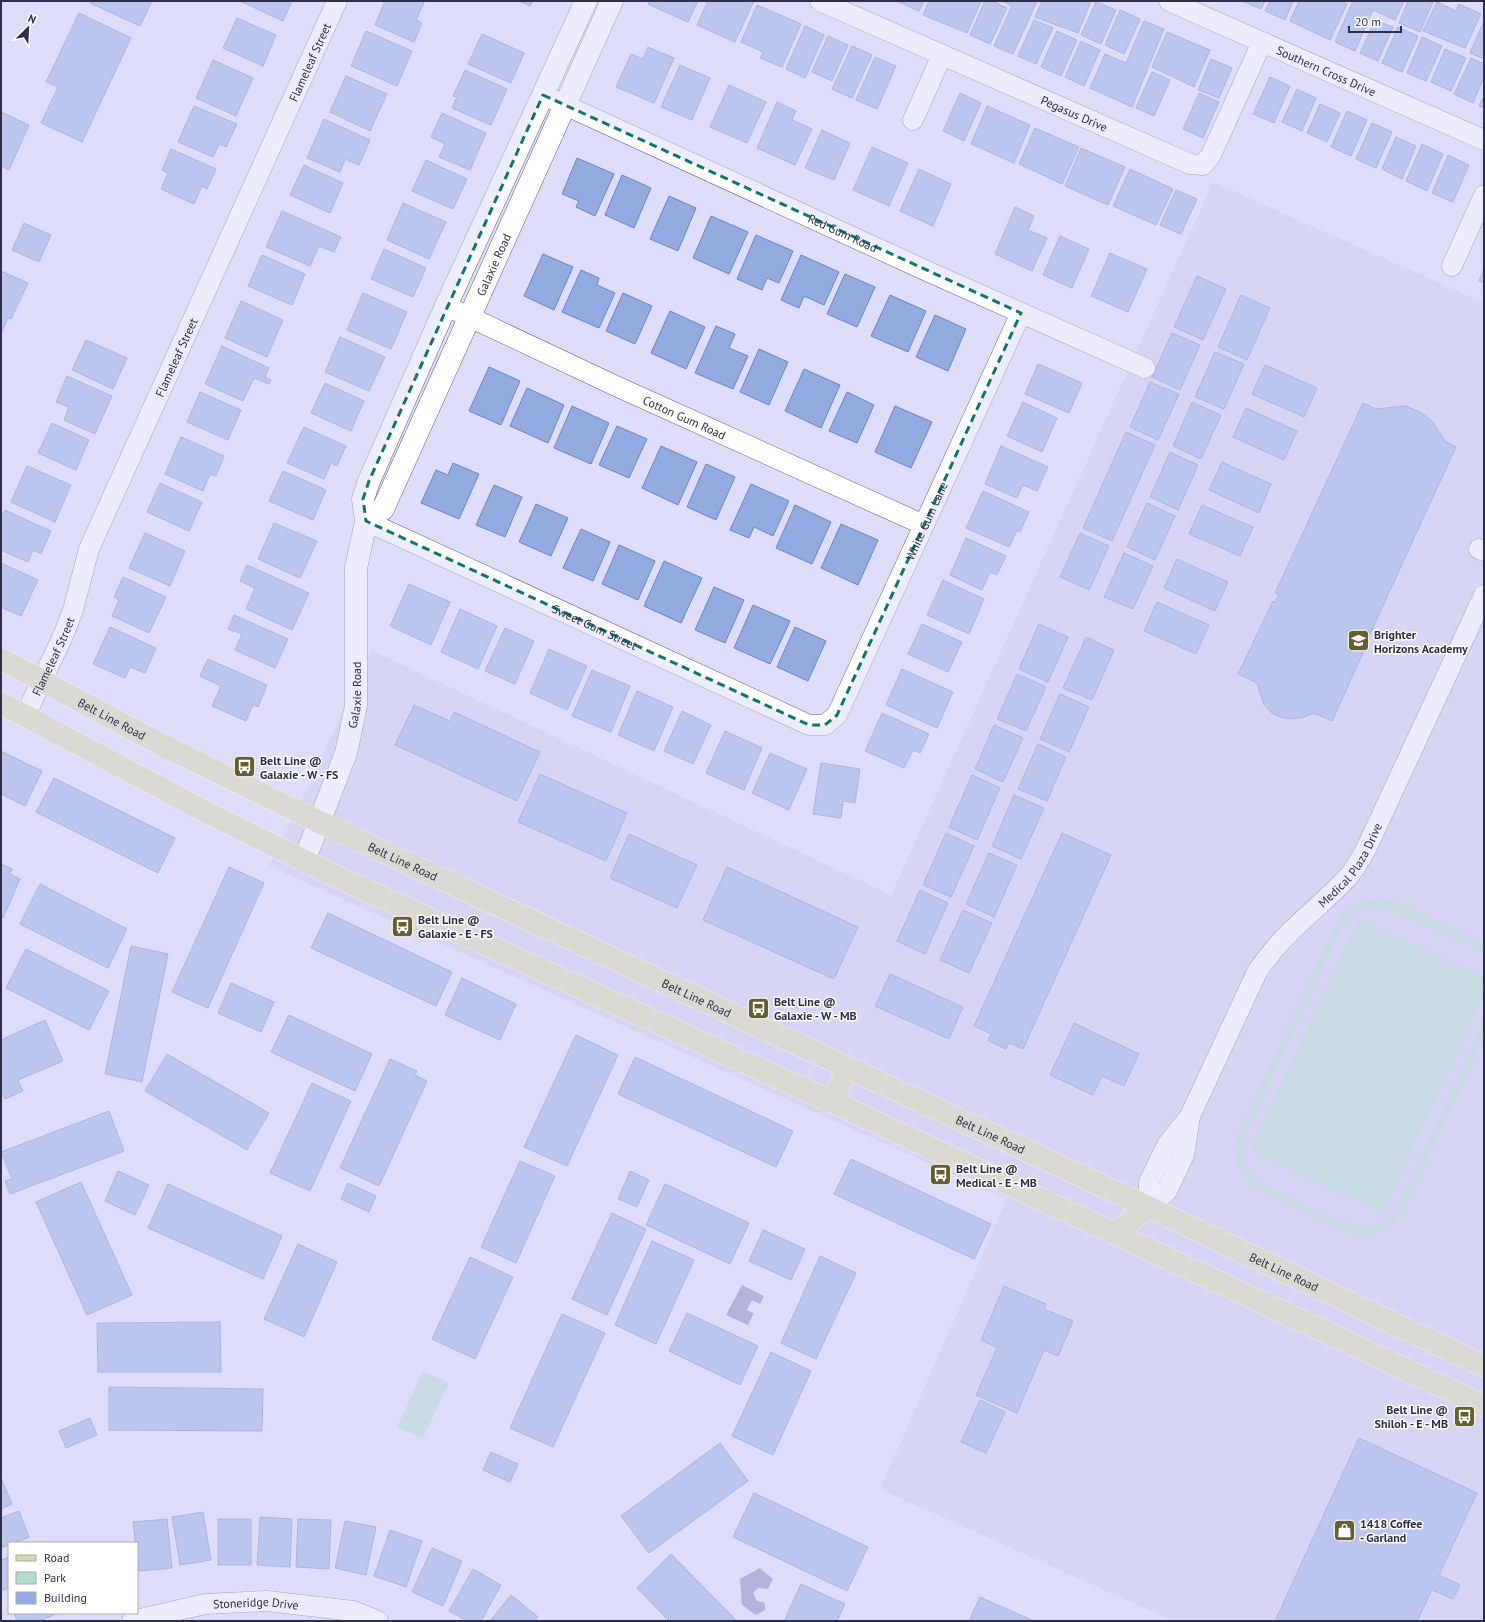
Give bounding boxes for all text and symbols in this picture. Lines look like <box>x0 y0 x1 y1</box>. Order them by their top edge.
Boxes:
north arrow <box>8 8 48 48</box>
scale bar <box>1349 8 1401 34</box>
text: N <box>26 11 38 27</box>
text: 20 m <box>1355 14 1381 29</box>
street label: Flameleaf Street <box>285 20 334 104</box>
street label: Southern Cross Drive <box>1274 42 1379 99</box>
street label: Pegasus Drive <box>1039 92 1110 134</box>
street label: Red Gum Road <box>806 210 880 255</box>
street label: Galaxie Road <box>473 231 514 298</box>
street label: Flameleaf Street <box>151 315 200 399</box>
street label: Cotton Gum Road <box>641 392 728 442</box>
street label: White Gum Lane <box>902 479 950 562</box>
street label: Sweet Gum Street <box>550 600 640 652</box>
street label: Flameleaf Street <box>28 615 77 698</box>
place label: Brighter Horizons Academy <box>1374 627 1468 656</box>
school or university icon: Brighter Horizons Academy <box>1345 628 1371 654</box>
street label: Galaxie Road <box>344 661 364 729</box>
street label: Belt Line Road <box>76 694 149 743</box>
place label: Belt Line @ Galaxie - W - FS <box>260 753 338 782</box>
bus stop icon: Belt Line @ Galaxie - W - FS <box>232 754 258 780</box>
street label: Medical Plaza Drive <box>1315 820 1385 910</box>
street label: Belt Line Road <box>366 838 440 884</box>
place label: Belt Line @ Galaxie - E - FS <box>418 912 493 941</box>
bus stop icon: Belt Line @ Galaxie - E - FS <box>389 913 415 939</box>
street label: Belt Line Road <box>660 975 734 1020</box>
place label: Belt Line @ Galaxie - W - MB <box>774 994 857 1023</box>
bus stop icon: Belt Line @ Galaxie - W - MB <box>746 995 772 1021</box>
street label: Belt Line Road <box>954 1111 1028 1156</box>
place label: Belt Line @ Medical - E - MB <box>956 1161 1037 1190</box>
bus stop icon: Belt Line @ Medical - E - MB <box>928 1162 954 1188</box>
street label: Belt Line Road <box>1247 1249 1321 1294</box>
place label: Belt Line @ Shiloh - E - MB <box>1375 1402 1448 1431</box>
bus stop icon: Belt Line @ Shiloh - E - MB <box>1451 1403 1477 1429</box>
place label: 1418 Coffee - Garland <box>1360 1516 1422 1545</box>
shop icon: 1418 Coffee - Garland <box>1331 1517 1357 1543</box>
legend <box>8 1542 138 1614</box>
text: Road <box>44 1550 69 1565</box>
text: Park <box>44 1570 66 1585</box>
text: Building <box>44 1590 87 1605</box>
street label: Stoneridge Drive <box>213 1593 300 1612</box>

